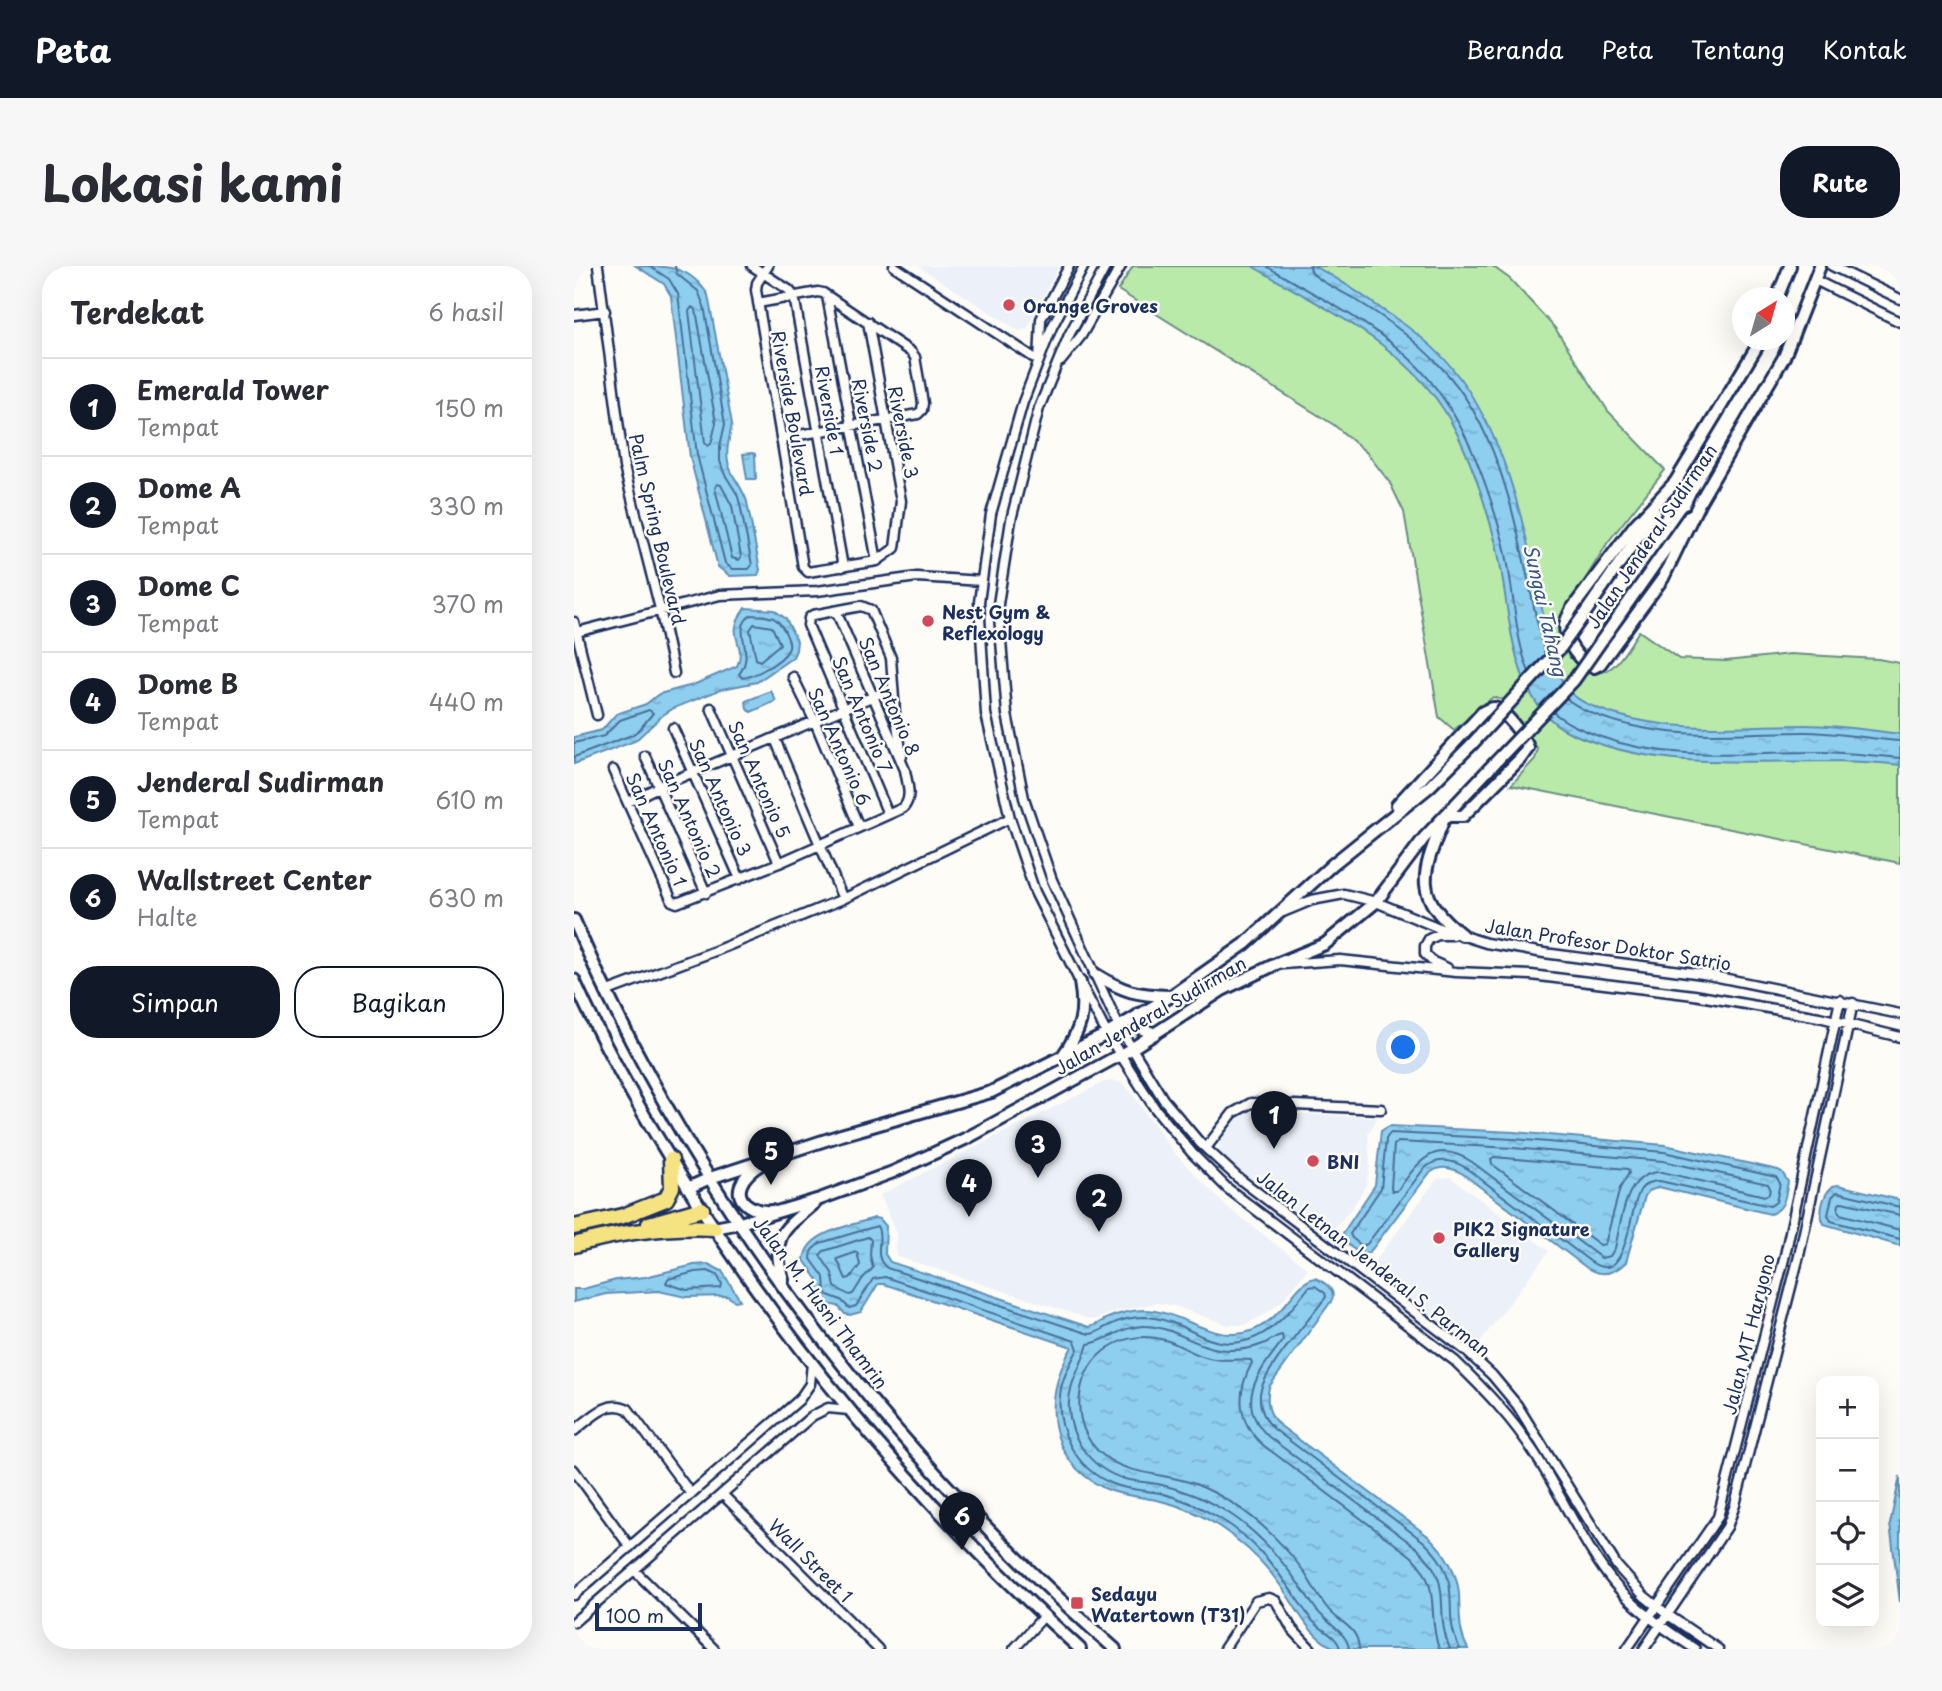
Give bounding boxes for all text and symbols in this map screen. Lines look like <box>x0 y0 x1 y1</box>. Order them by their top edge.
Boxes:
text: Peta <box>35 24 111 74</box>
text: Beranda <box>1466 31 1563 67</box>
text: Peta <box>1601 31 1653 67</box>
text: Tentang <box>1691 31 1785 67</box>
text: Kontak <box>1823 31 1907 67</box>
text: Lokasi kami <box>42 145 343 219</box>
button: Rute <box>1780 146 1900 218</box>
north arrow <box>1732 287 1795 350</box>
text: Terdekat <box>70 289 205 334</box>
place label: Orange Groves <box>1023 292 1158 319</box>
text: 6 hasil <box>429 294 504 329</box>
marker: Orange Groves <box>1001 297 1017 313</box>
street label: Riverside Boulevard <box>765 328 821 498</box>
street label: Riverside 1 <box>809 363 851 457</box>
text: Emerald Tower <box>137 370 329 409</box>
street label: Riverside 2 <box>846 376 890 474</box>
street label: Riverside 3 <box>882 383 926 481</box>
text: 1 <box>88 390 99 425</box>
text: 150 m <box>435 390 504 425</box>
text: Tempat <box>137 409 219 444</box>
street label: Palm Spring Boulevard <box>623 431 693 627</box>
street label: Jalan Jenderal Sudirman <box>1579 438 1723 634</box>
text: Dome A <box>137 468 241 507</box>
text: 2 <box>85 488 101 523</box>
text: 330 m <box>428 488 504 523</box>
text: Tempat <box>137 507 219 542</box>
water label: Sungai Tahang <box>1517 541 1575 680</box>
text: Dome C <box>137 566 240 605</box>
text: 3 <box>85 586 101 621</box>
text: 370 m <box>431 586 504 621</box>
place label: Nest Gym & Reflexology <box>942 598 1051 646</box>
text: Tempat <box>137 605 219 640</box>
marker: Nest Gym & Reflexology <box>920 613 936 629</box>
street label: San Antonio 8 <box>853 632 927 760</box>
street label: San Antonio 7 <box>826 651 900 777</box>
text: Dome B <box>137 664 238 703</box>
street label: San Antonio 6 <box>802 683 878 809</box>
text: 4 <box>85 684 101 719</box>
text: 440 m <box>429 684 504 719</box>
text: Tempat <box>137 703 219 738</box>
street label: San Antonio 5 <box>722 716 798 842</box>
street label: San Antonio 3 <box>683 734 759 860</box>
street label: San Antonio 2 <box>652 754 728 882</box>
text: Jenderal Sudirman <box>137 762 384 801</box>
street label: San Antonio 1 <box>620 768 694 890</box>
text: 5 <box>86 782 100 817</box>
text: 610 m <box>436 782 504 817</box>
text: Tempat <box>137 801 219 836</box>
text: Wallstreet Center <box>137 860 372 899</box>
text: 6 <box>85 880 101 915</box>
text: 630 m <box>428 880 504 915</box>
text: Halte <box>137 899 197 934</box>
street label: Jalan Profesor Doktor Satrio <box>1483 911 1733 977</box>
street label: Jalan Jenderal Sudirman <box>1049 949 1251 1081</box>
button: Simpan <box>70 966 280 1038</box>
button: Bagikan <box>294 966 504 1038</box>
your location <box>1386 1030 1420 1064</box>
pin: 1 <box>1251 1091 1297 1149</box>
pin: 3 <box>1015 1120 1061 1178</box>
pin: 5 <box>748 1127 794 1185</box>
place label: BNI <box>1327 1148 1359 1175</box>
marker: BNI <box>1305 1153 1321 1169</box>
pin: 4 <box>946 1159 992 1217</box>
street label: Jalan Letnan Jenderal S. Parman <box>1251 1163 1497 1363</box>
pin: 2 <box>1076 1174 1122 1232</box>
street label: Jalan M. Husni Thamrin <box>747 1210 895 1394</box>
place label: PIK2 Signature Gallery <box>1453 1215 1590 1263</box>
marker: PIK2 Signature Gallery <box>1431 1230 1447 1246</box>
street label: Jalan MT Haryono <box>1715 1251 1781 1417</box>
map controls <box>1816 1376 1879 1628</box>
button: + <box>1816 1376 1879 1439</box>
button: − <box>1816 1439 1879 1502</box>
pin: 6 <box>939 1492 985 1550</box>
button: locate <box>1816 1502 1879 1565</box>
street label: Wall Street 1 <box>763 1512 859 1608</box>
button: layers <box>1816 1565 1879 1628</box>
place label: Sedayu Watertown (T31) <box>1091 1580 1246 1628</box>
marker: Sedayu Watertown (T31) <box>1069 1595 1085 1611</box>
scale bar <box>595 1600 702 1632</box>
text: 100 m <box>606 1601 664 1629</box>

